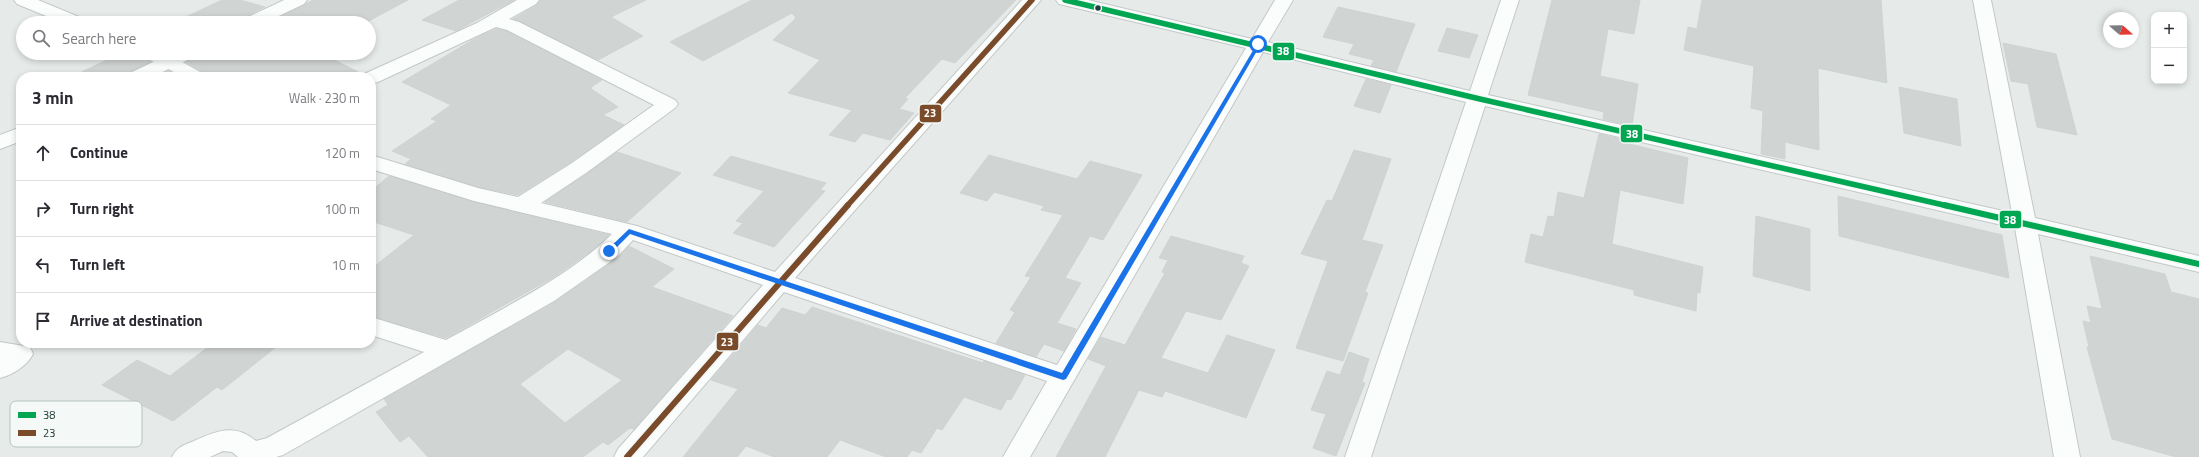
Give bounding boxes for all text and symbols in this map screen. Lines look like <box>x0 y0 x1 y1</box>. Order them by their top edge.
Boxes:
unlabelled marker <box>1093 3 1103 13</box>
north arrow <box>2103 12 2139 48</box>
map controls <box>2151 12 2187 84</box>
button: + <box>2151 12 2187 48</box>
search box <box>16 16 376 60</box>
icon: search <box>30 27 52 49</box>
text: Search here <box>62 27 136 50</box>
route start <box>1249 35 1267 53</box>
line badge: 38 <box>1272 42 1295 61</box>
text: 38 <box>1277 43 1289 59</box>
button: − <box>2151 48 2187 84</box>
text: 3 min <box>32 85 73 111</box>
text: Walk · 230 m <box>289 88 360 108</box>
line badge: 23 <box>919 104 942 123</box>
text: 23 <box>924 105 936 121</box>
line badge: 38 <box>1620 124 1643 143</box>
text: 38 <box>1626 126 1638 142</box>
text: Continue <box>70 141 128 164</box>
icon: ahead <box>32 142 54 164</box>
text: 120 m <box>324 143 360 163</box>
text: Turn right <box>70 197 134 220</box>
icon: right <box>32 198 54 220</box>
text: 100 m <box>324 199 360 219</box>
line badge: 38 <box>1999 210 2022 229</box>
text: 38 <box>2004 212 2016 228</box>
route end <box>600 242 618 260</box>
text: Turn left <box>70 253 125 276</box>
icon: left <box>32 254 54 276</box>
text: 10 m <box>332 255 360 275</box>
text: Arrive at destination <box>70 309 203 332</box>
icon: arrive <box>32 310 54 332</box>
line badge: 23 <box>716 332 739 351</box>
text: 23 <box>721 334 733 350</box>
legend <box>10 401 142 447</box>
text: 38 <box>43 407 55 423</box>
text: 23 <box>43 425 55 441</box>

